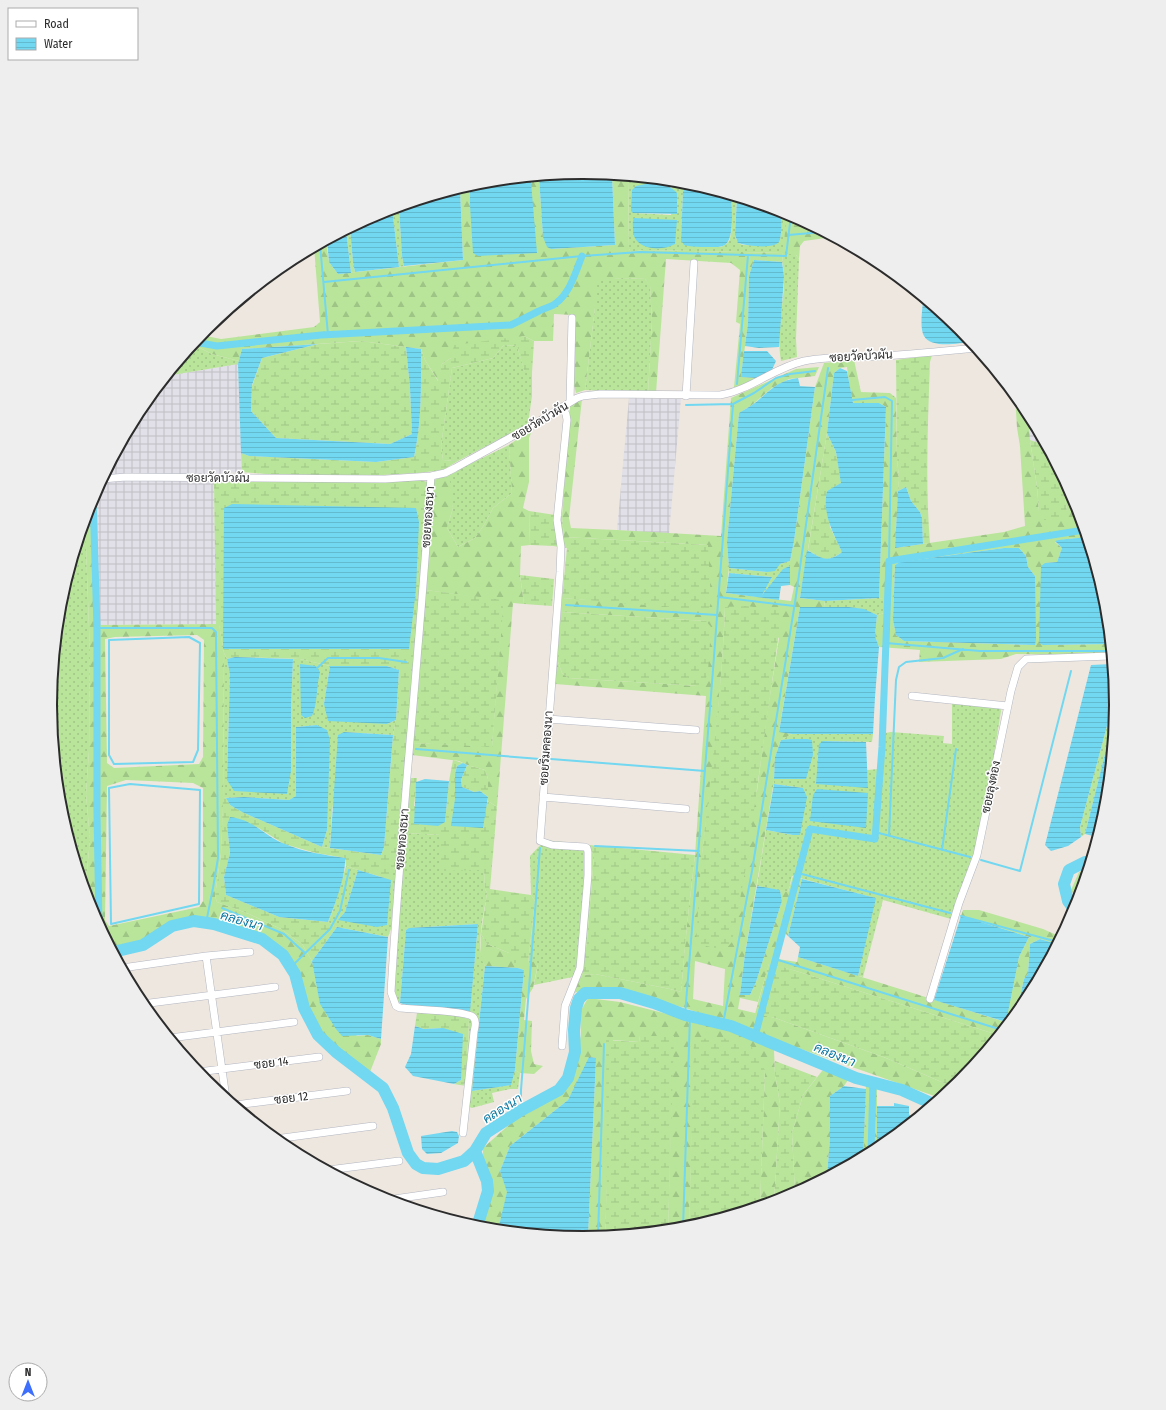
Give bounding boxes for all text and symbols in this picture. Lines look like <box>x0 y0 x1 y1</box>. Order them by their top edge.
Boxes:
legend <box>8 8 138 60</box>
text: Road <box>44 17 69 31</box>
text: Water <box>44 37 73 51</box>
street label: ซอยวัดบัวผัน <box>829 347 893 365</box>
street label: ซอยวัดบัวผัน <box>509 398 571 443</box>
street label: ซอยวัดบัวผัน <box>186 471 250 485</box>
street label: ซอยทองธนา <box>419 486 437 548</box>
street label: ซอยริมคลองนา <box>536 710 556 786</box>
street label: ซอยลุงต๋อง <box>979 759 1005 815</box>
street label: ซอยทองธนา <box>392 808 412 870</box>
water label: คลองนา <box>219 907 265 934</box>
water label: คลองนา <box>812 1039 858 1070</box>
street label: ซอย 14 <box>253 1054 289 1072</box>
street label: ซอย 12 <box>273 1089 309 1107</box>
water label: คลองนา <box>480 1091 525 1126</box>
north arrow <box>8 1362 48 1402</box>
text: N <box>25 1366 31 1379</box>

